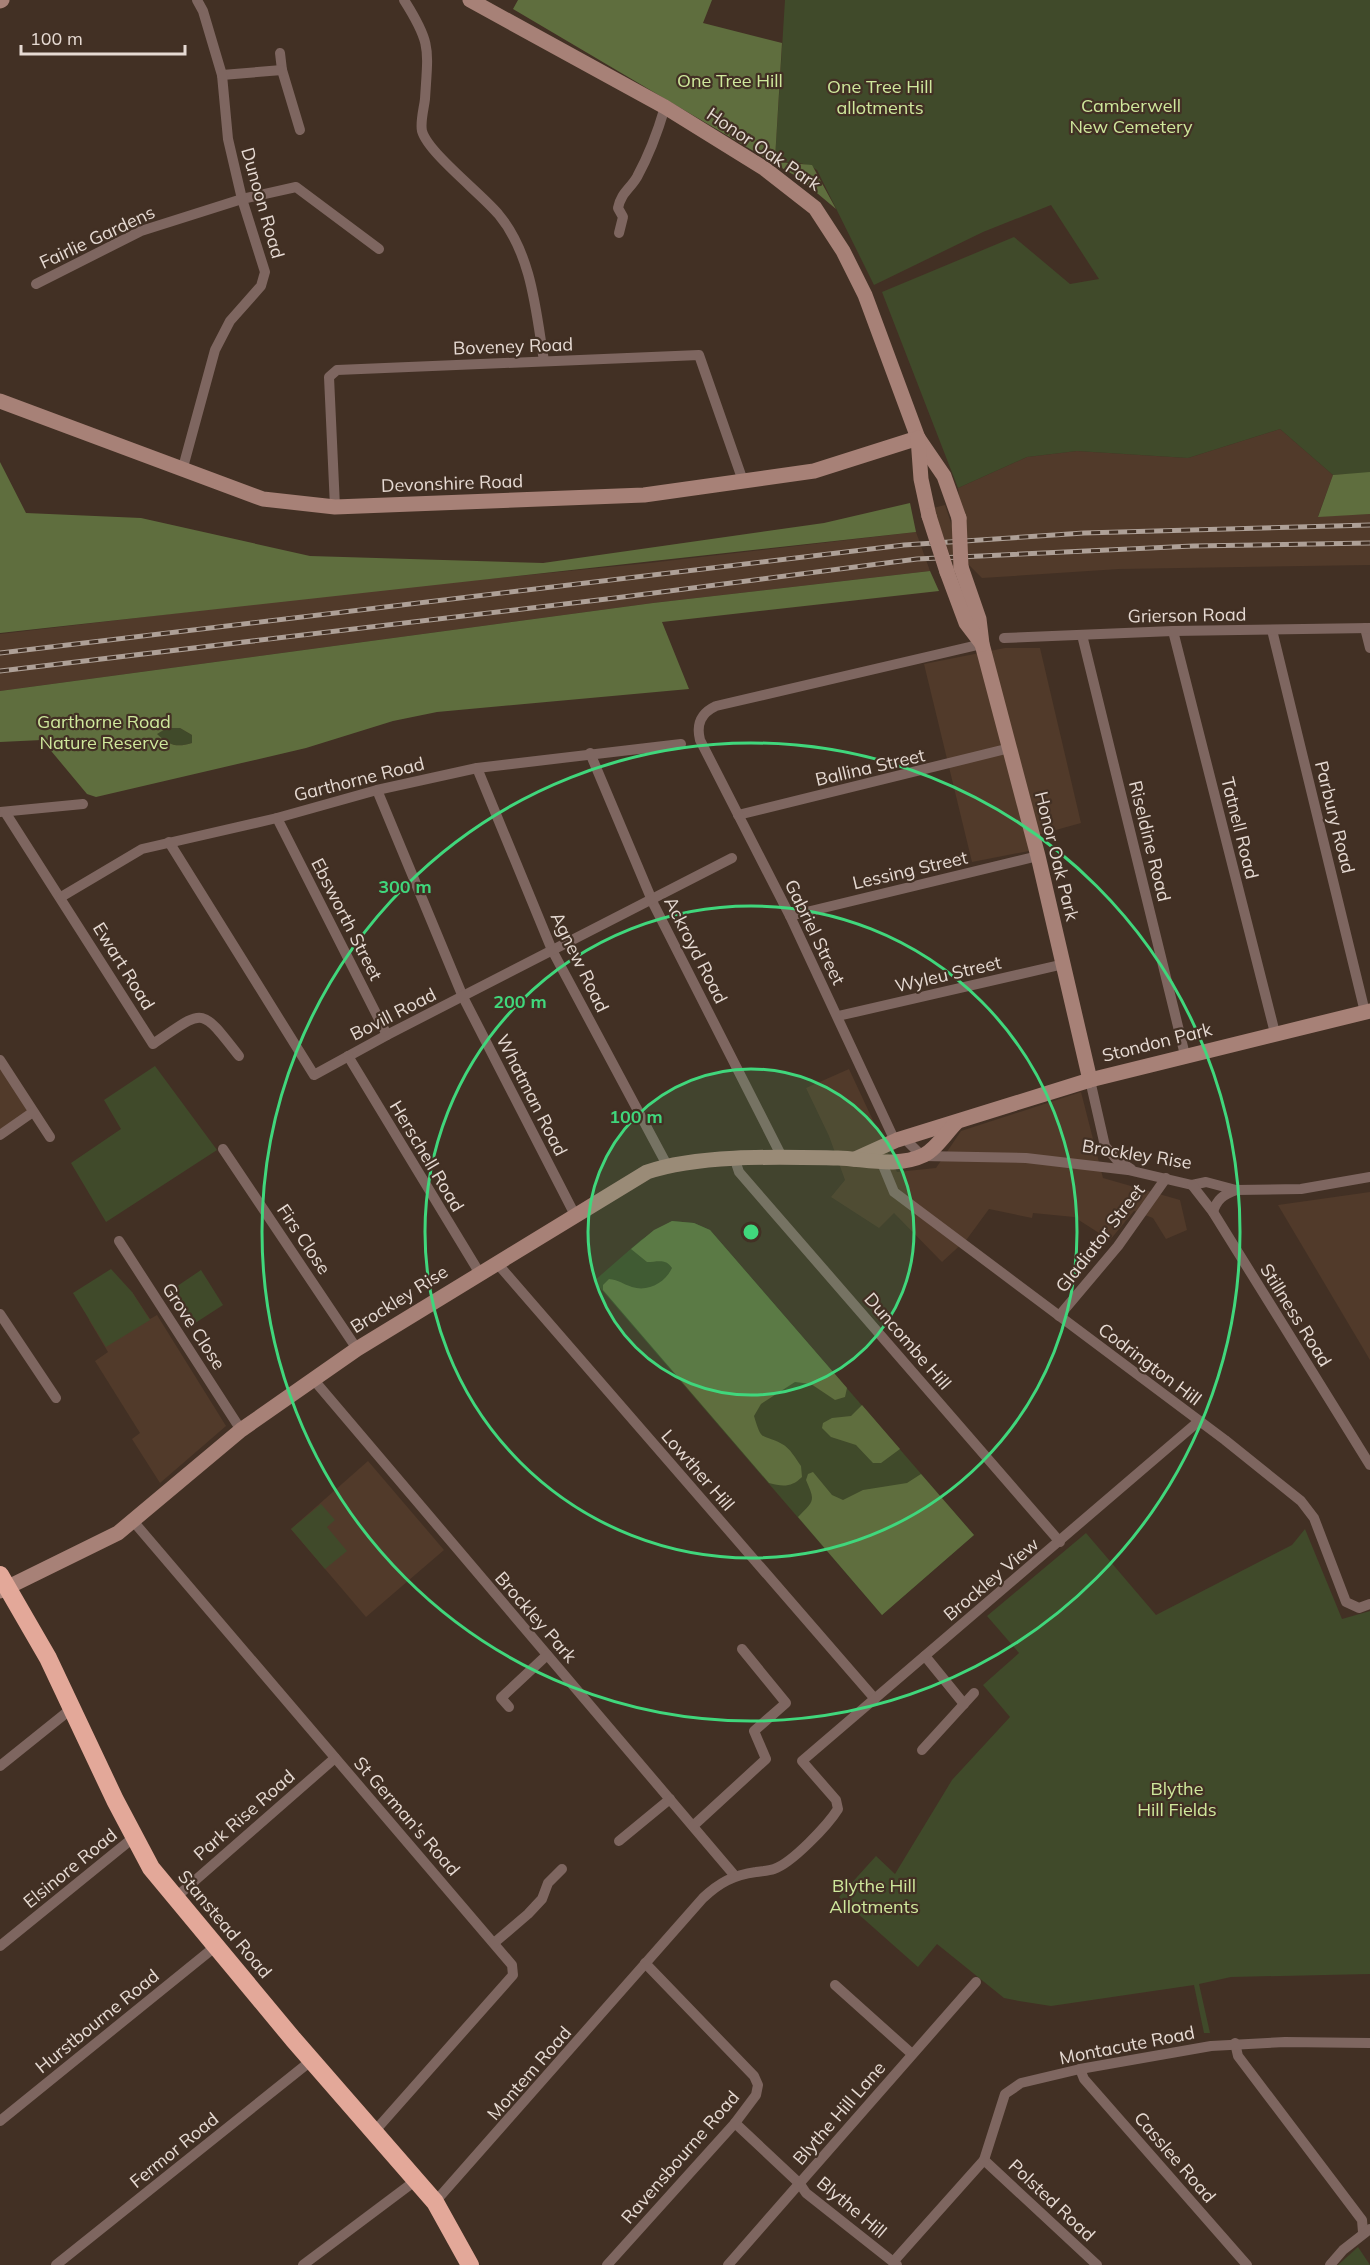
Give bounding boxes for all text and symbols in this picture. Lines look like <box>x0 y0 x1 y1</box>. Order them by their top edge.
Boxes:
scale bar <box>21 18 184 56</box>
text: 100 m <box>30 27 83 50</box>
park label: One Tree Hill <box>677 69 783 92</box>
park label: One Tree Hill allotments <box>827 75 933 119</box>
park label: Camberwell New Cemetery <box>1069 94 1193 138</box>
street label: Honor Oak Park <box>703 102 826 196</box>
street label: Dunoon Road <box>236 145 290 261</box>
street label: Fairlie Gardens <box>36 200 159 274</box>
street label: Boveney Road <box>453 332 573 360</box>
street label: Devonshire Road <box>381 469 523 497</box>
street label: Grierson Road <box>1127 602 1247 628</box>
park label: Garthorne Road Nature Reserve <box>37 710 171 754</box>
street label: Ballina Street <box>813 743 927 791</box>
street label: Garthorne Road <box>291 752 427 806</box>
street label: Parbury Road <box>1310 758 1360 876</box>
street label: Tatnell Road <box>1216 775 1264 881</box>
street label: Riseldine Road <box>1124 778 1176 904</box>
street label: Honor Oak Park <box>1030 789 1084 924</box>
street label: Lessing Street <box>850 846 970 894</box>
street label: Ebsworth Street <box>306 854 388 984</box>
text: 300 m <box>378 875 432 898</box>
street label: Gabriel Street <box>780 876 850 988</box>
street label: Ackroyd Road <box>659 893 733 1007</box>
street label: Agnew Road <box>546 908 614 1016</box>
street label: Ewart Road <box>88 918 160 1014</box>
street label: Wyleu Street <box>893 951 1003 997</box>
street label: Bovill Road <box>346 983 440 1045</box>
text: 200 m <box>493 990 547 1013</box>
street label: Stondon Park <box>1100 1017 1215 1067</box>
street label: Whatman Road <box>491 1030 573 1160</box>
street label: Herschell Road <box>385 1096 469 1216</box>
text: 100 m <box>609 1105 663 1128</box>
street label: Brockley Rise <box>1080 1134 1194 1174</box>
street label: Gladiator Street <box>1050 1179 1150 1297</box>
street label: Firs Close <box>272 1199 336 1279</box>
centre of rings <box>741 1222 761 1242</box>
street label: Stillness Road <box>1255 1259 1337 1371</box>
street label: Brockley Rise <box>346 1260 452 1338</box>
street label: Grove Close <box>157 1278 231 1374</box>
street label: Duncombe Hill <box>860 1288 956 1394</box>
street label: Codrington Hill <box>1094 1318 1206 1410</box>
street label: Lowther Hill <box>656 1425 740 1515</box>
street label: Brockley View <box>939 1532 1044 1626</box>
street label: Brockley Park <box>490 1567 582 1668</box>
street label: St German's Road <box>349 1752 465 1880</box>
street label: Park Rise Road <box>189 1765 299 1865</box>
park label: Blythe Hill Fields <box>1137 1777 1217 1821</box>
street label: Elsinore Road <box>18 1823 122 1913</box>
street label: Stanstead Road <box>173 1865 277 1983</box>
park label: Blythe Hill Allotments <box>829 1874 919 1918</box>
street label: Hurstbourne Road <box>30 1964 164 2078</box>
street label: Montem Road <box>482 2021 576 2125</box>
street label: Montacute Road <box>1057 2021 1197 2069</box>
street label: Blythe Hill Lane <box>788 2056 890 2170</box>
street label: Ravensbourne Road <box>616 2086 744 2228</box>
street label: Fermor Road <box>125 2107 223 2193</box>
street label: Casslee Road <box>1129 2107 1221 2207</box>
street label: Polsted Road <box>1004 2154 1100 2246</box>
street label: Blythe Hill <box>812 2171 892 2243</box>

